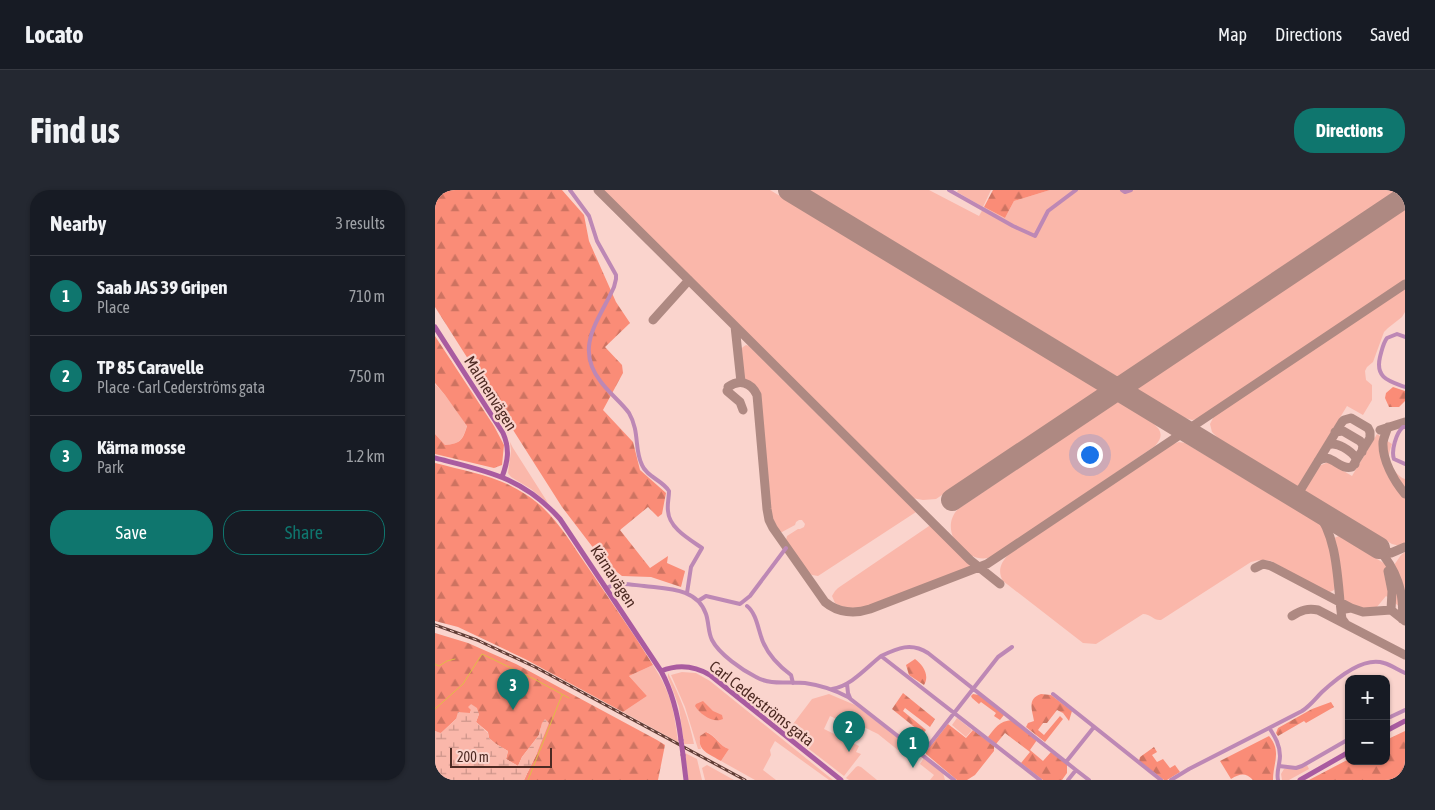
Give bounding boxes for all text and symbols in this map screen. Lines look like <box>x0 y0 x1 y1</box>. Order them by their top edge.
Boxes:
text: Locato <box>25 21 84 48</box>
text: Map <box>1218 24 1247 45</box>
text: Directions <box>1275 24 1342 45</box>
text: Saved <box>1370 24 1410 45</box>
button: Directions <box>1294 108 1405 153</box>
text: Find us <box>30 110 120 150</box>
text: Nearby <box>50 211 106 235</box>
text: 3 results <box>335 214 385 232</box>
text: Saab JAS 39 Gripen <box>97 276 228 298</box>
text: 1 <box>62 287 70 305</box>
text: 710 m <box>349 287 385 305</box>
text: Place <box>97 298 130 316</box>
street label: Malmenvägen <box>460 352 521 434</box>
text: TP 85 Caravelle <box>97 356 204 378</box>
text: 2 <box>62 367 70 385</box>
text: 750 m <box>349 367 385 385</box>
text: Place · Carl Cederströms gata <box>97 378 265 396</box>
text: Kärna mosse <box>97 436 186 458</box>
your location <box>1077 442 1103 468</box>
text: 3 <box>62 447 70 465</box>
text: 1.2 km <box>346 447 385 465</box>
text: Park <box>97 458 124 476</box>
button: Save <box>50 510 213 555</box>
button: Share <box>223 510 385 555</box>
street label: Kärnavägen <box>586 542 641 611</box>
street label: Carl Cederströms gata <box>706 657 818 750</box>
pin: 3 <box>497 669 529 710</box>
map controls <box>1345 675 1390 765</box>
button: + <box>1345 675 1390 720</box>
pin: 2 <box>833 711 865 752</box>
button: − <box>1345 720 1390 765</box>
pin: 1 <box>897 727 929 768</box>
scale bar <box>450 745 553 768</box>
text: 200 m <box>457 749 489 765</box>

